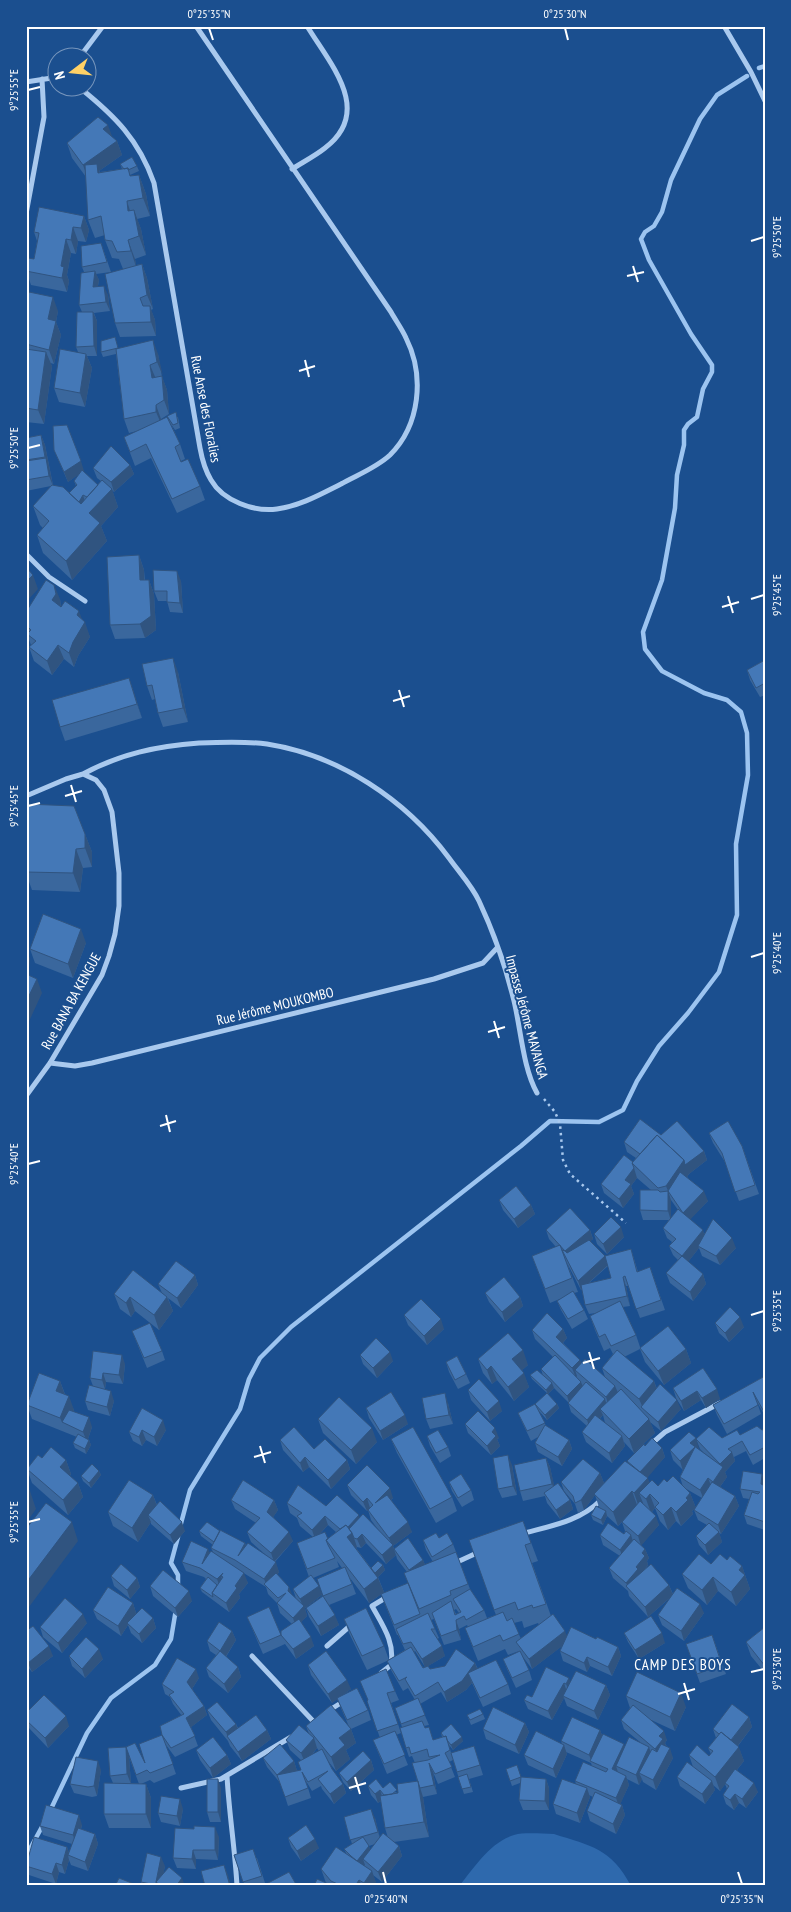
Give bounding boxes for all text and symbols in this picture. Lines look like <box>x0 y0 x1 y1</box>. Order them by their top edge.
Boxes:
text: 0°25'35"N <box>187 6 231 21</box>
text: 0°25'30"N <box>543 6 587 21</box>
north arrow <box>48 48 98 98</box>
text: 9°25'55"E <box>6 69 21 111</box>
text: N <box>50 69 69 82</box>
text: 9°25'50"E <box>769 216 784 258</box>
street label: Rue Anse des Floralies <box>187 354 225 464</box>
text: 9°25'50"E <box>6 427 21 469</box>
text: 9°25'45"E <box>769 574 784 616</box>
text: 9°25'45"E <box>6 785 21 827</box>
text: 9°25'40"E <box>769 932 784 974</box>
street label: Rue BANA BA KENGUE <box>37 950 105 1052</box>
street label: Impasse Jérôme MAVANGA <box>502 953 552 1081</box>
street label: Rue Jérôme MOUKOMBO <box>215 983 336 1029</box>
text: 9°25'40"E <box>6 1143 21 1185</box>
text: 9°25'35"E <box>769 1290 784 1332</box>
text: 9°25'35"E <box>6 1501 21 1543</box>
text: 9°25'30"E <box>769 1648 784 1690</box>
district label: CAMP DES BOYS <box>634 1655 732 1674</box>
text: 0°25'40"N <box>364 1891 408 1906</box>
text: 0°25'35"N <box>720 1891 764 1906</box>

